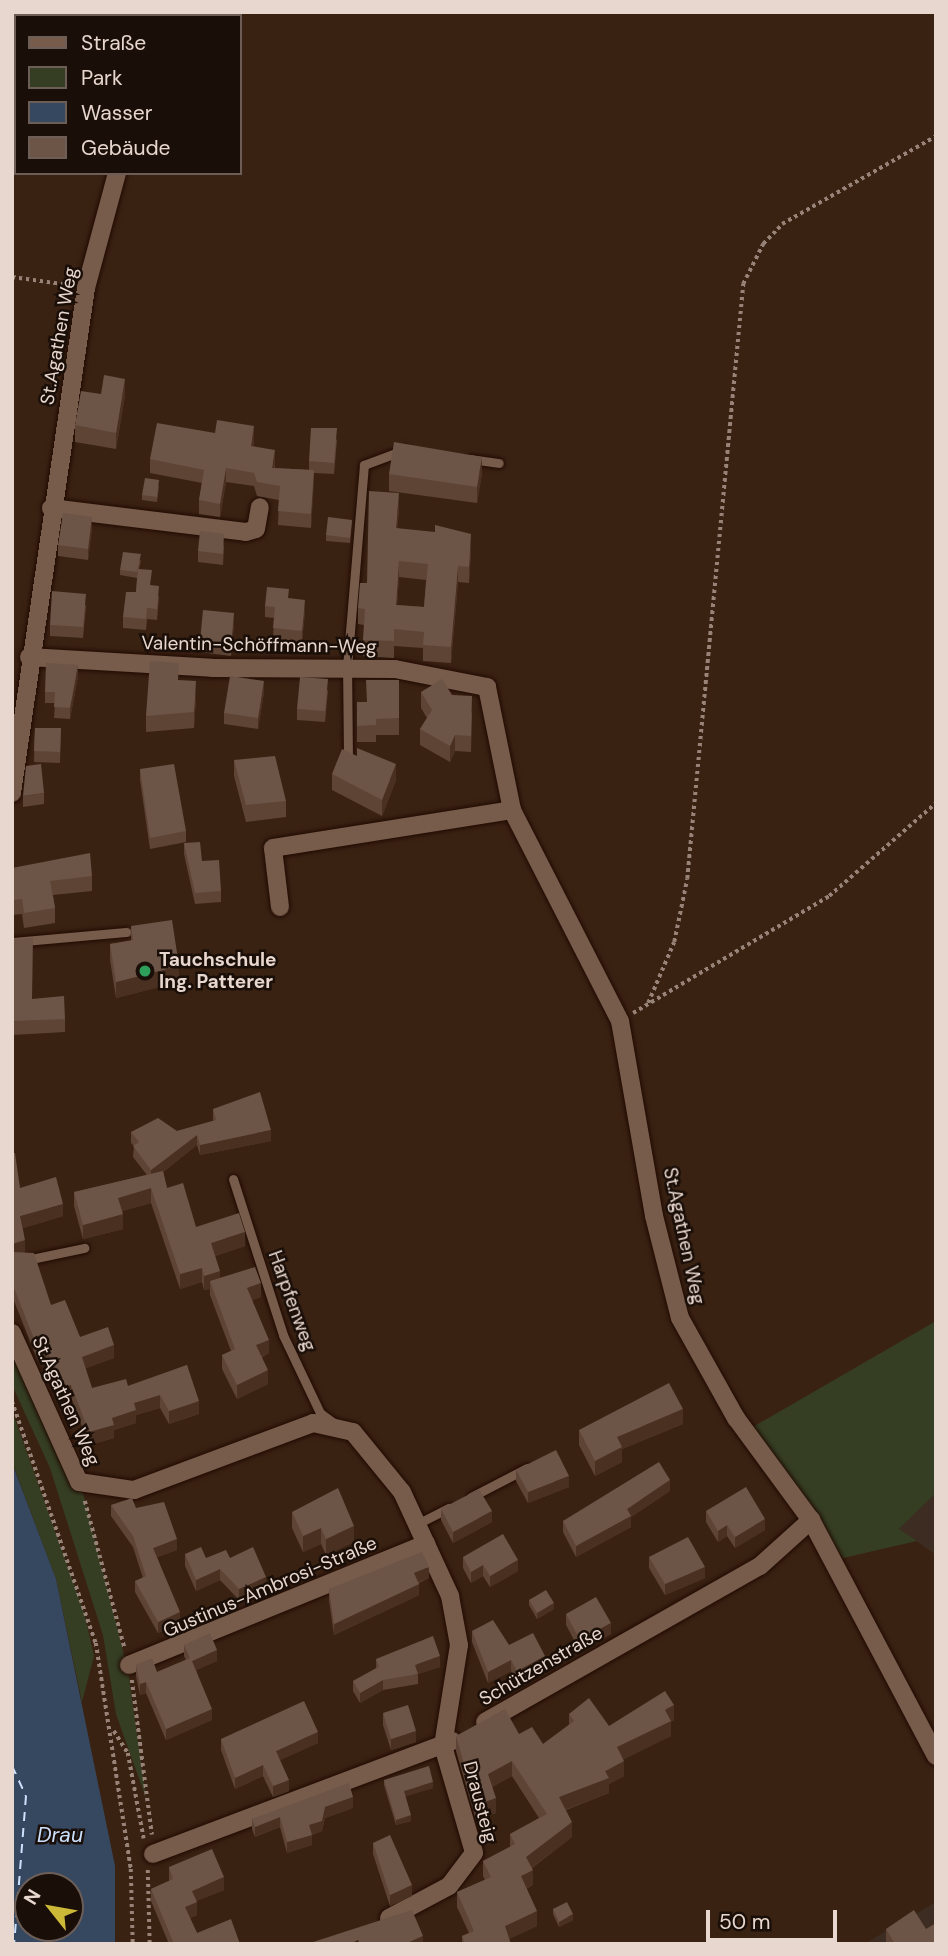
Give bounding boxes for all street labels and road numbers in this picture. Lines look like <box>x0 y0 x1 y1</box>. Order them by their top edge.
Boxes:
street label: St.Agathen Weg <box>36 265 82 407</box>
street label: Valentin-Schöffmann-Weg <box>141 632 377 658</box>
street label: St.Agathen Weg <box>658 1165 710 1307</box>
street label: Harpfenweg <box>263 1248 321 1354</box>
street label: St.Agathen Weg <box>27 1333 105 1469</box>
street label: Gustinus-Ambrosi-Straße <box>160 1532 380 1642</box>
street label: Schützenstraße <box>475 1621 607 1711</box>
street label: Drausteig <box>458 1759 502 1845</box>

